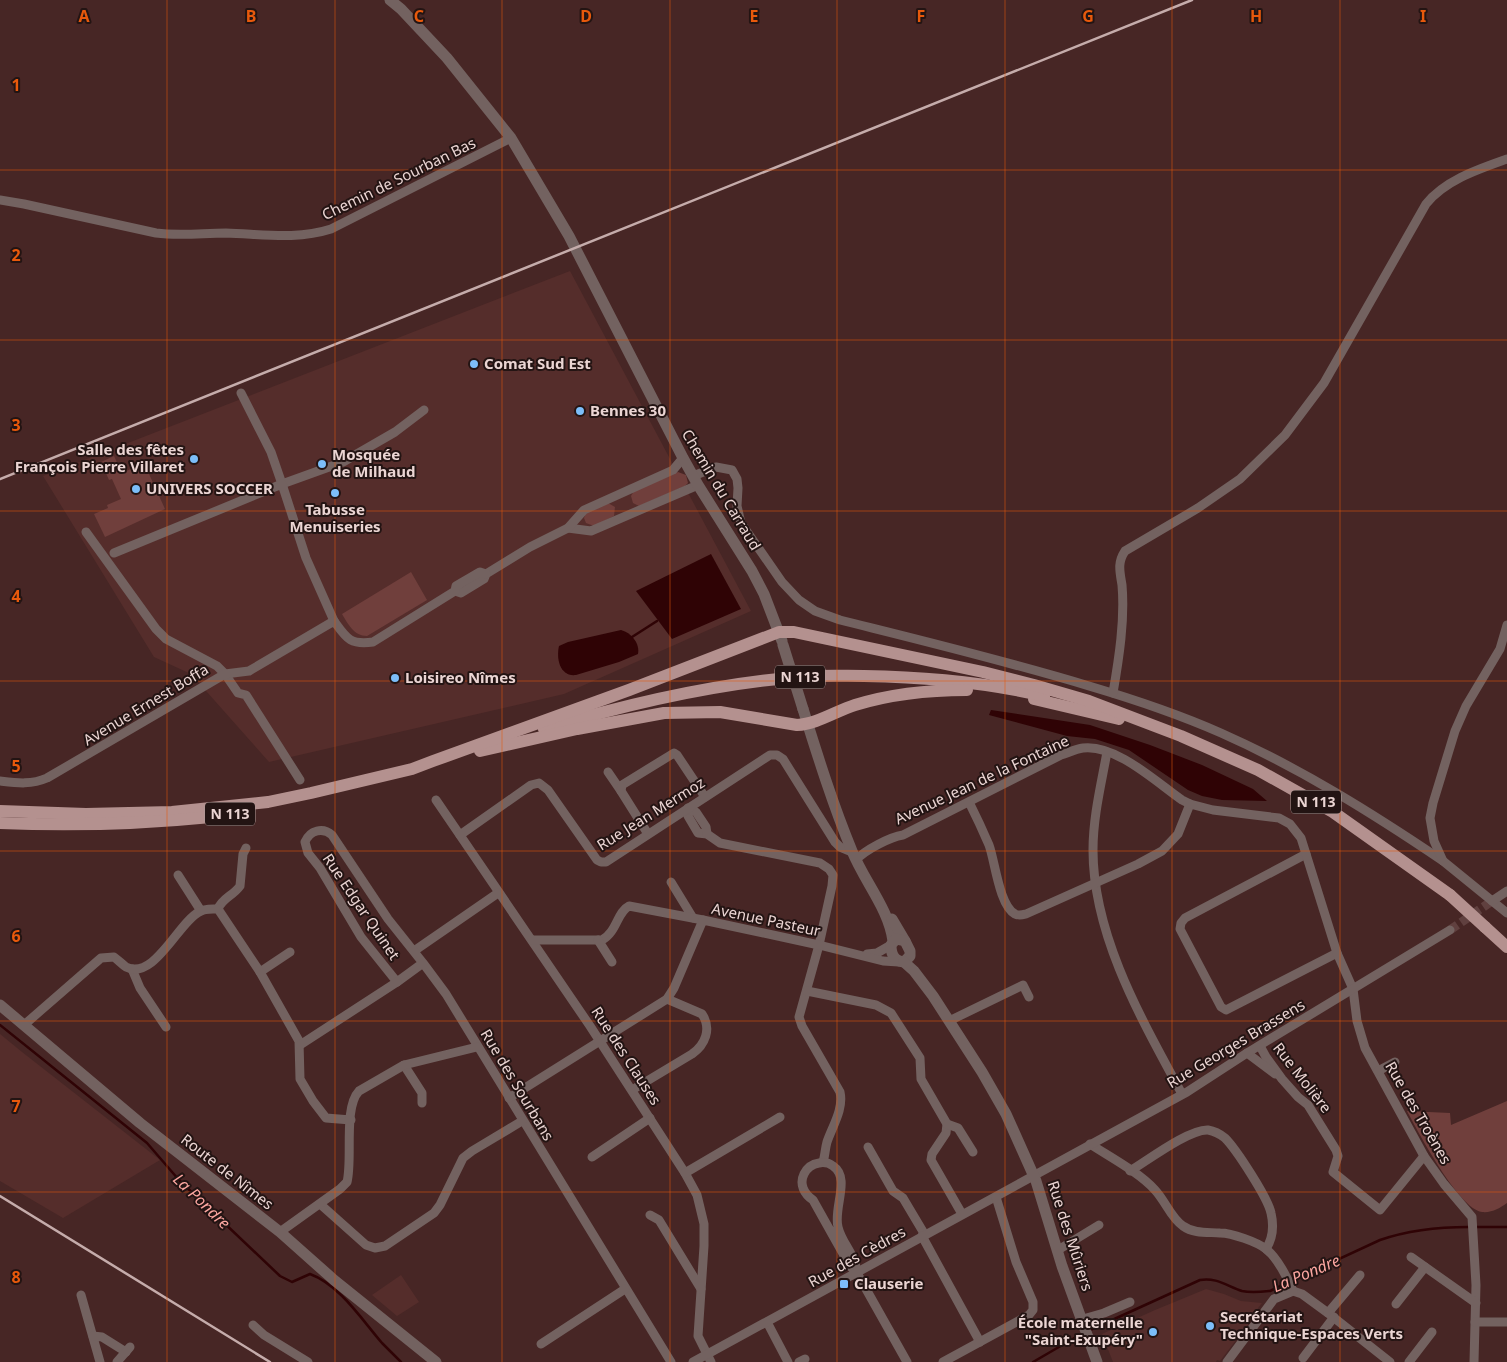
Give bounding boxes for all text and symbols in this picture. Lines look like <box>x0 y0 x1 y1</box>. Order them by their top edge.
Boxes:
text: A <box>78 5 90 27</box>
text: B <box>246 5 256 27</box>
text: C <box>414 5 424 27</box>
text: D <box>580 5 592 27</box>
text: E <box>750 5 759 27</box>
text: F <box>917 5 925 27</box>
text: G <box>1082 5 1094 27</box>
text: H <box>1250 5 1262 27</box>
text: I <box>1420 5 1426 27</box>
text: 1 <box>11 74 21 96</box>
street label: Chemin de Sourban Bas <box>318 132 479 224</box>
text: 2 <box>11 244 21 266</box>
place label: Comat Sud Est <box>484 353 591 373</box>
marker: Comat Sud Est <box>468 358 480 370</box>
place label: Bennes 30 <box>590 400 666 420</box>
marker: Bennes 30 <box>574 405 586 417</box>
text: 3 <box>11 414 21 436</box>
street label: Chemin du Carraud <box>678 425 766 554</box>
place label: Salle des fêtes François Pierre Villaret <box>15 439 184 476</box>
place label: Mosquée de Milhaud <box>332 444 415 481</box>
marker: Salle des fêtes François Pierre Villaret <box>188 453 200 465</box>
marker: Mosquée de Milhaud <box>316 458 328 470</box>
place label: UNIVERS SOCCER <box>146 478 273 498</box>
marker: UNIVERS SOCCER <box>130 483 142 495</box>
marker: Tabusse Menuiseries <box>329 487 341 499</box>
place label: Tabusse Menuiseries <box>289 499 381 536</box>
text: 4 <box>11 585 21 607</box>
street label: Avenue Ernest Boffa <box>79 659 212 750</box>
road number: N 113 <box>775 666 825 689</box>
place label: Loisireo Nîmes <box>405 667 516 687</box>
marker: Loisireo Nîmes <box>389 672 401 684</box>
street label: Avenue Jean de la Fontaine <box>891 730 1072 828</box>
text: 5 <box>11 755 21 777</box>
street label: Rue Jean Mermoz <box>593 772 708 854</box>
road number: N 113 <box>1291 790 1341 814</box>
road number: N 113 <box>205 802 255 826</box>
street label: Rue Edgar Quinet <box>319 849 405 964</box>
street label: Avenue Pasteur <box>710 898 822 940</box>
text: 6 <box>11 925 21 947</box>
street label: Rue Georges Brassens <box>1163 994 1308 1092</box>
street label: Rue des Clauses <box>588 1002 666 1109</box>
street label: Rue des Sourbans <box>477 1025 559 1144</box>
street label: Rue Molière <box>1269 1038 1337 1117</box>
street label: Rue des Troènes <box>1381 1057 1456 1168</box>
text: 7 <box>11 1095 21 1117</box>
street label: Route de Nîmes <box>177 1129 278 1214</box>
water label: La Pondre <box>169 1168 235 1234</box>
street label: Rue des Mûriers <box>1044 1178 1098 1293</box>
street label: Rue des Cèdres <box>804 1221 909 1291</box>
water label: La Pondre <box>1269 1249 1343 1297</box>
text: 8 <box>11 1266 21 1288</box>
place label: Clauserie <box>854 1273 924 1293</box>
marker: Clauserie <box>838 1278 850 1290</box>
place label: Secrétariat Technique-Espaces Verts <box>1220 1306 1403 1343</box>
place label: École maternelle "Saint-Exupéry" <box>1018 1312 1143 1349</box>
marker: Secrétariat Technique-Espaces Verts <box>1204 1320 1216 1332</box>
marker: École maternelle "Saint-Exupéry" <box>1147 1326 1159 1338</box>

